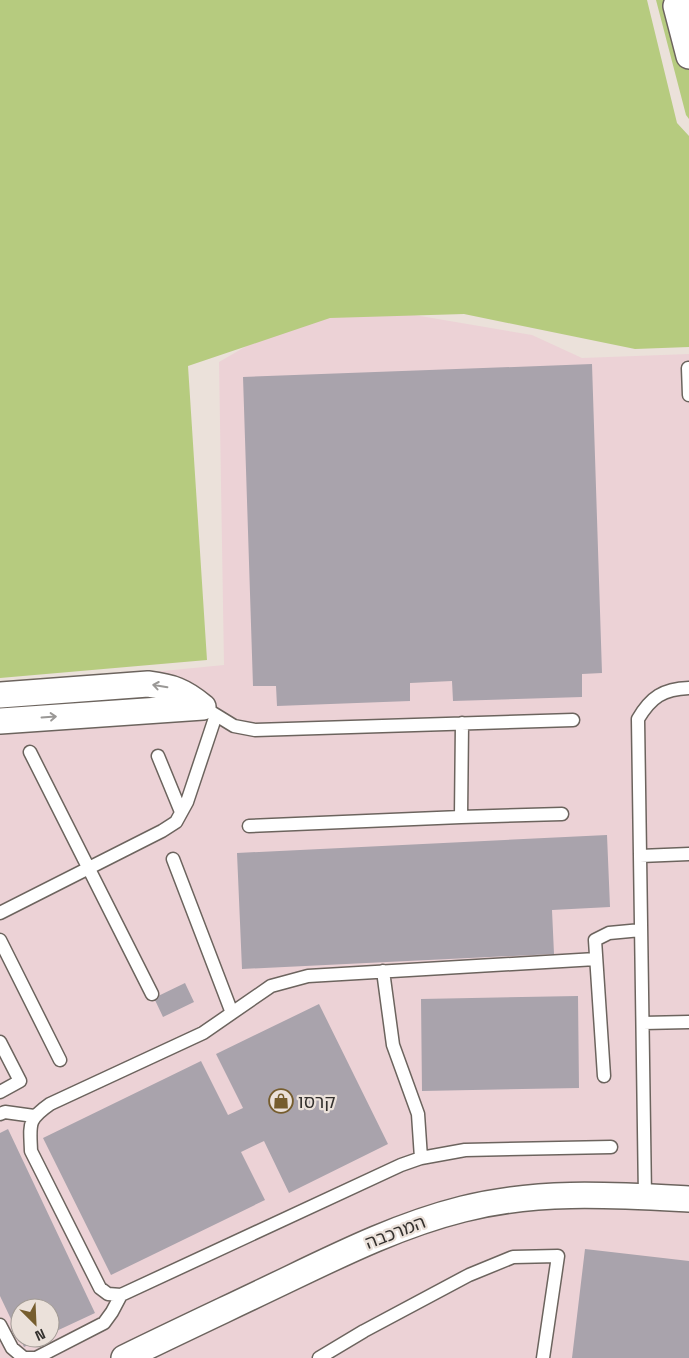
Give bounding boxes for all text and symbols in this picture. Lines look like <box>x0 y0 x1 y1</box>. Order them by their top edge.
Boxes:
one-way arrow <box>152 681 168 691</box>
one-way arrow <box>40 713 56 722</box>
shop icon: קרסו <box>268 1088 294 1114</box>
place label: קרסו <box>298 1090 336 1113</box>
street label: המרכבה <box>361 1210 429 1254</box>
north arrow <box>10 1298 60 1348</box>
text: N <box>32 1325 48 1345</box>

